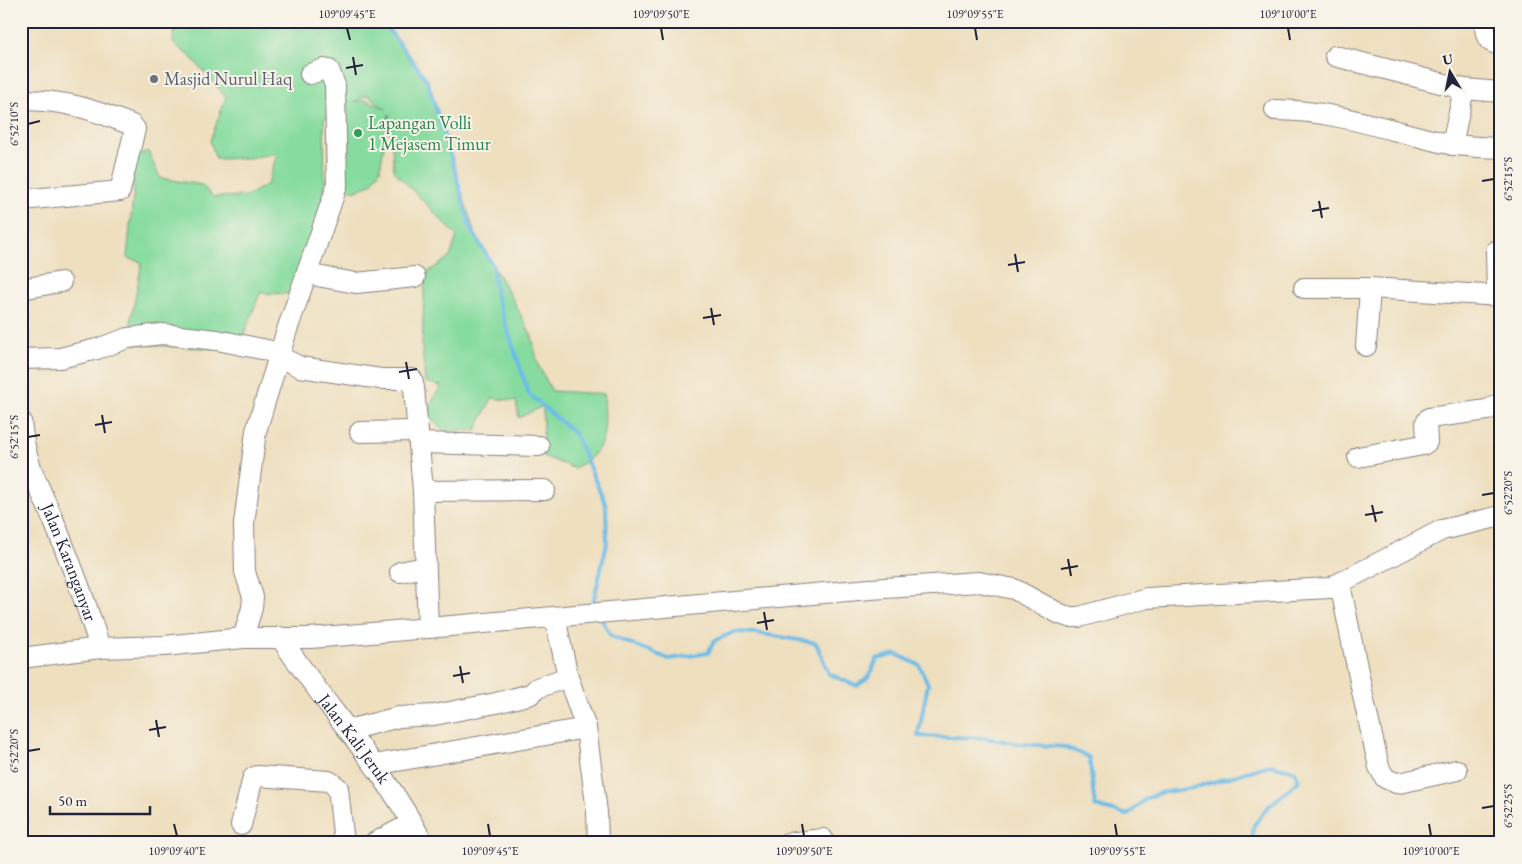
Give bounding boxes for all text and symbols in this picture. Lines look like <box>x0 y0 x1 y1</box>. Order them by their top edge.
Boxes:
text: 109°09'45"E <box>319 6 376 22</box>
text: 109°09'50"E <box>633 6 690 22</box>
text: 109°09'55"E <box>947 6 1004 22</box>
text: 109°10'00"E <box>1260 6 1317 22</box>
north arrow <box>1424 48 1474 98</box>
text: U <box>1441 49 1455 69</box>
place label: Masjid Nurul Haq <box>164 67 293 90</box>
marker: Masjid Nurul Haq <box>148 73 160 85</box>
text: 6°52'10"S <box>6 101 22 146</box>
place label: Lapangan Volli 1 Mejasem Timur <box>368 111 491 155</box>
marker: Lapangan Volli 1 Mejasem Timur <box>352 127 364 139</box>
text: 6°52'15"S <box>1500 156 1516 201</box>
text: 6°52'15"S <box>6 414 22 459</box>
text: 6°52'20"S <box>1500 470 1516 515</box>
street label: Jalan Karanganyar <box>36 497 103 624</box>
street label: Jalan Kali Jeruk <box>312 687 396 789</box>
text: 6°52'20"S <box>6 728 22 773</box>
text: 6°52'25"S <box>1500 783 1516 828</box>
scale bar <box>50 784 150 816</box>
text: 50 m <box>58 791 87 810</box>
text: 109°09'40"E <box>149 843 206 859</box>
text: 109°09'45"E <box>462 843 519 859</box>
text: 109°09'50"E <box>776 843 833 859</box>
text: 109°09'55"E <box>1089 843 1146 859</box>
text: 109°10'00"E <box>1403 843 1460 859</box>

